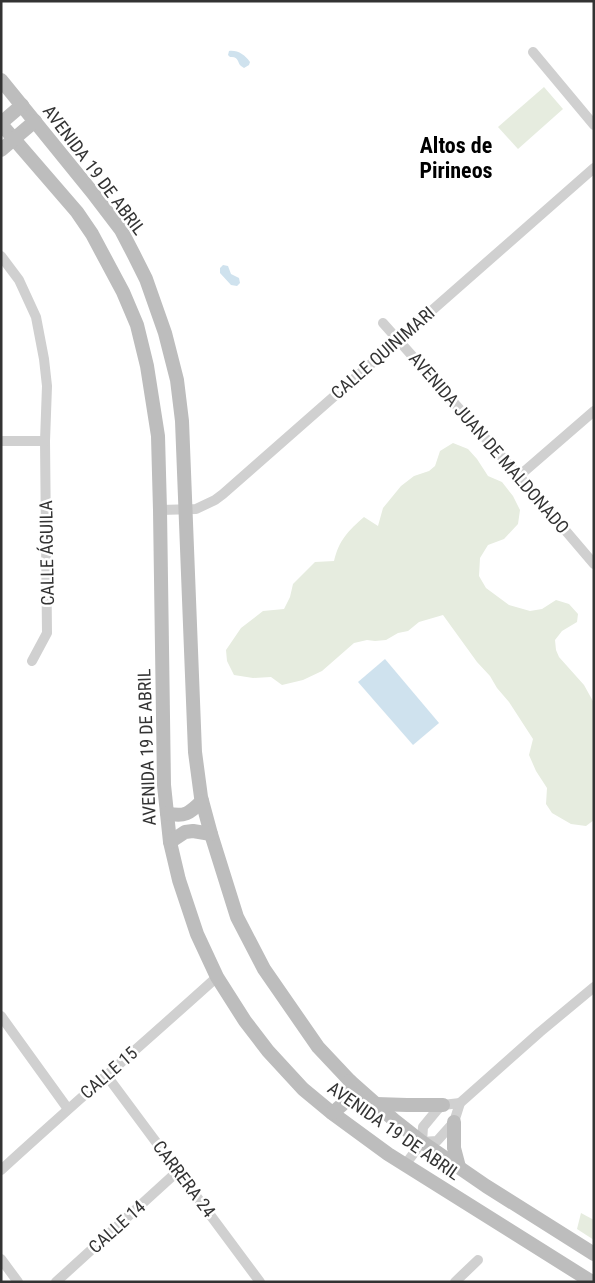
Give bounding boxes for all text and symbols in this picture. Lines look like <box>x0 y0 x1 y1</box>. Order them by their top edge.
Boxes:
street label: AVENIDA 19 DE ABRIL <box>39 101 150 239</box>
district label: Altos de Pirineos <box>419 133 493 183</box>
street label: CALLE QUINIMARI <box>327 302 439 403</box>
street label: AVENIDA JUAN DE MALDONADO <box>405 348 574 538</box>
street label: CALLE ÁGUILA <box>35 500 58 606</box>
street label: AVENIDA 19 DE ABRIL <box>133 668 160 826</box>
street label: CALLE 15 <box>76 1042 142 1103</box>
street label: AVENIDA 19 DE ABRIL <box>324 1077 465 1184</box>
street label: CARRERA 24 <box>149 1136 220 1221</box>
street label: CALLE 14 <box>84 1196 149 1257</box>

